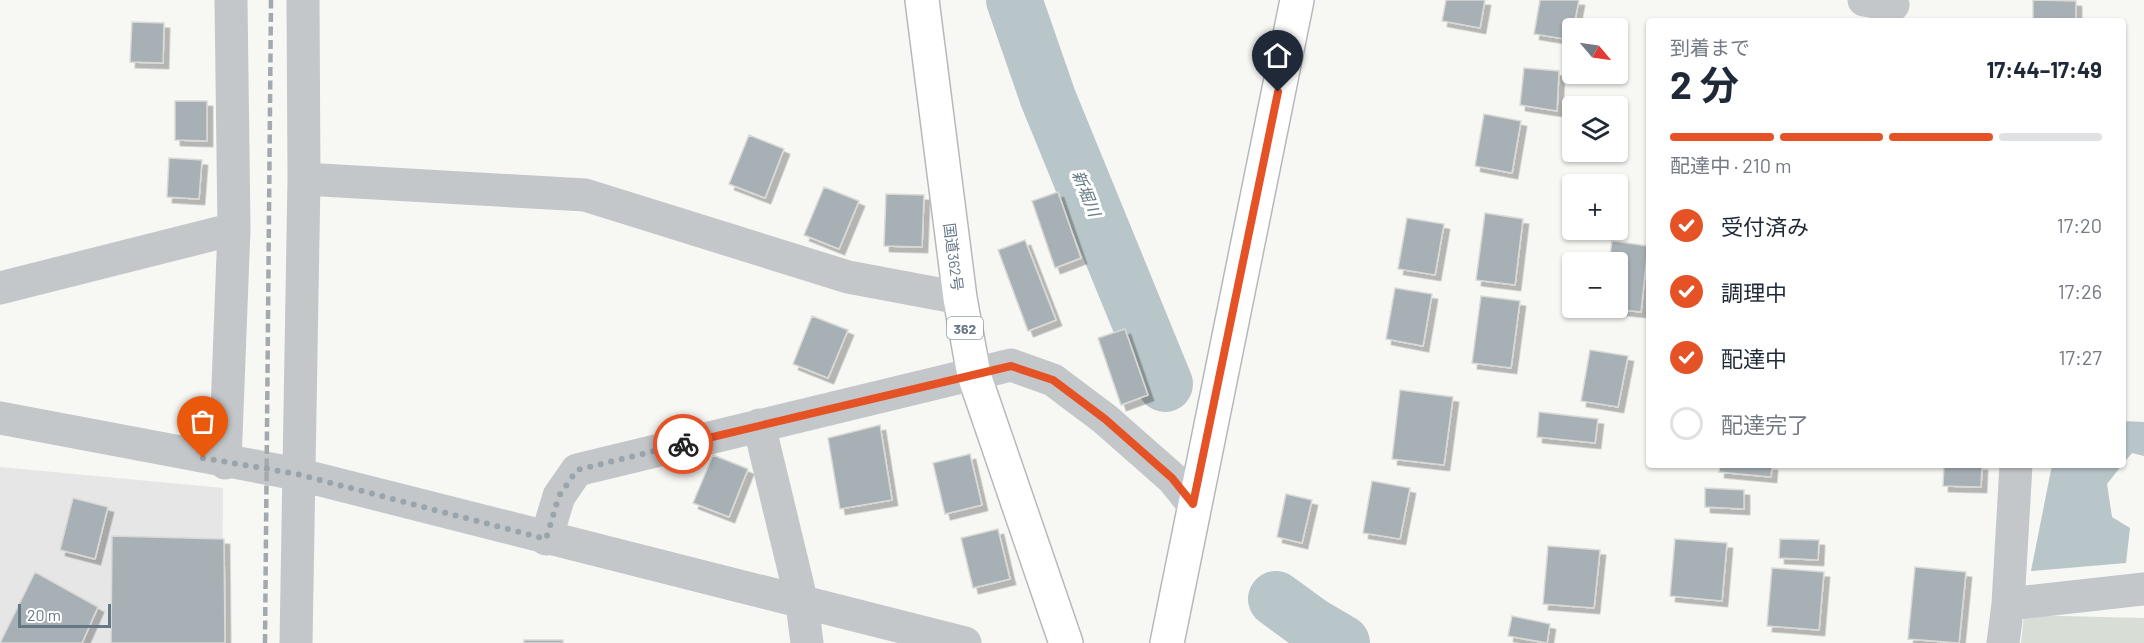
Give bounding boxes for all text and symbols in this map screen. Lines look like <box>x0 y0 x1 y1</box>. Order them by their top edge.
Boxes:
north arrow <box>1562 18 1628 84</box>
map controls <box>1562 18 1628 318</box>
pin <box>1252 30 1303 92</box>
text: 到着まで <box>1670 35 1750 59</box>
icon: home <box>1261 39 1294 72</box>
text: 17:44–17:49 <box>1986 56 2102 82</box>
text: 2 分 <box>1670 60 1739 107</box>
button: layers <box>1562 96 1628 162</box>
text: 配達中 · 210 m <box>1670 153 1791 177</box>
water label: 新堀川 <box>1069 167 1106 221</box>
button: + <box>1562 174 1628 240</box>
icon: check <box>1670 209 1703 242</box>
text: 受付済み <box>1721 213 1809 239</box>
text: 17:20 <box>2057 213 2102 237</box>
street label: 国道362号 <box>941 222 967 292</box>
button: − <box>1562 252 1628 318</box>
icon: check <box>1670 275 1703 308</box>
text: 調理中 <box>1721 279 1787 305</box>
text: 17:26 <box>2058 279 2102 303</box>
road number: 362 <box>947 317 983 339</box>
icon: check <box>1670 341 1703 374</box>
text: 配達中 <box>1721 345 1787 371</box>
text: 17:27 <box>2059 345 2102 369</box>
pin <box>177 396 228 458</box>
icon: bag <box>186 405 219 438</box>
text: 配達完了 <box>1721 411 1809 437</box>
courier <box>653 414 713 474</box>
icon: bike <box>667 428 700 461</box>
scale bar <box>18 601 111 628</box>
text: 20 m <box>27 605 61 624</box>

